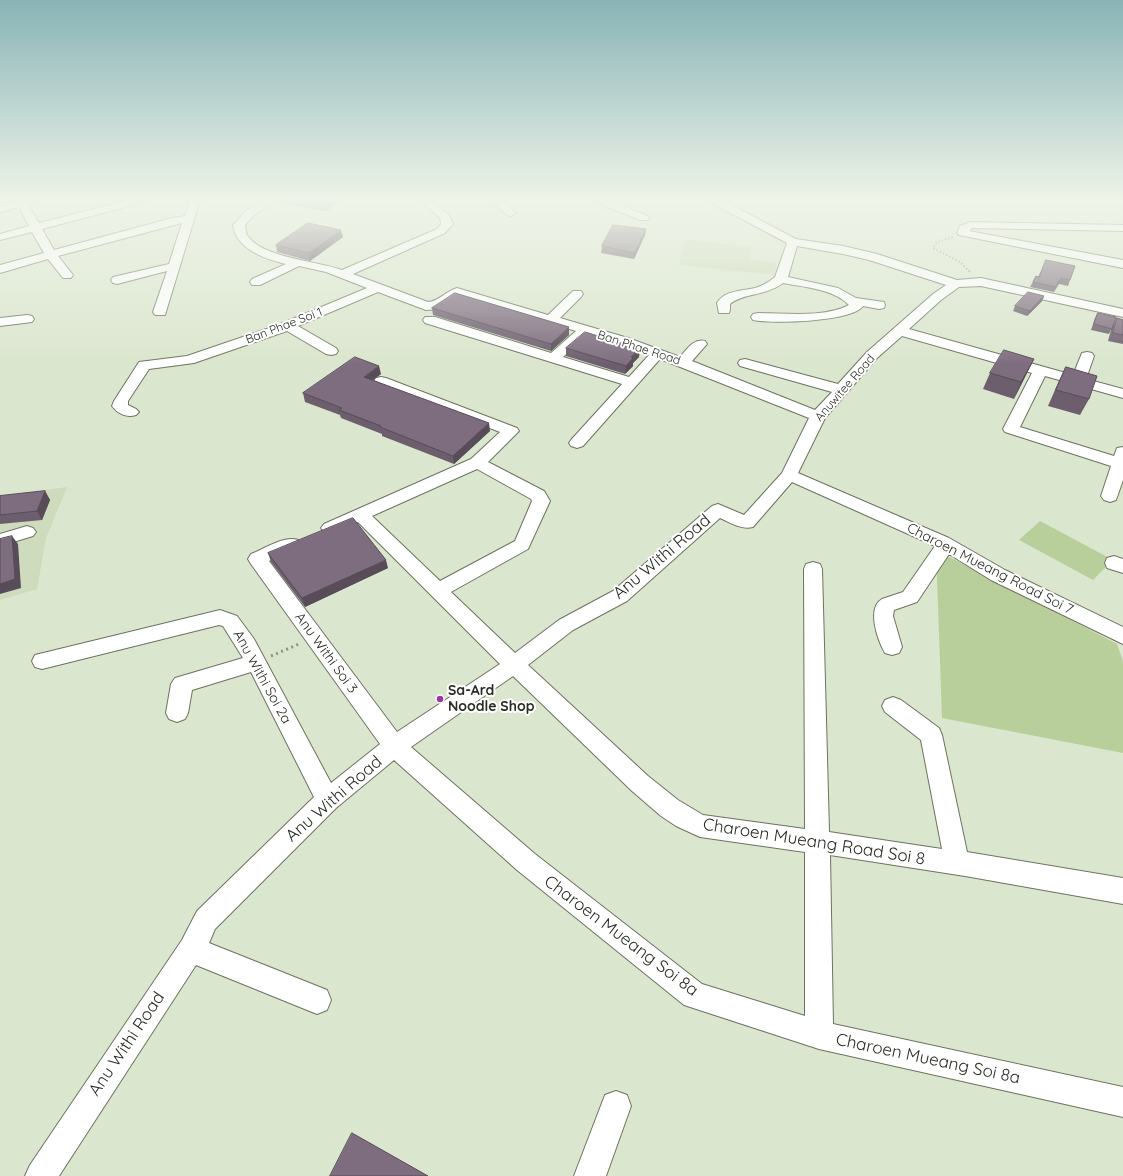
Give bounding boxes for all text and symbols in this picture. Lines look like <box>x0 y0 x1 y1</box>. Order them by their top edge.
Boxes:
street label: Ban Phae Soi 1 <box>244 305 324 347</box>
street label: Ban Phae Road <box>596 328 682 368</box>
street label: Anuwitee Road <box>812 352 878 424</box>
street label: Anu Withi Road <box>609 510 715 604</box>
street label: Charoen Mueang Road Soi 7 <box>904 520 1076 618</box>
street label: Anu Withi Soi 3 <box>291 609 361 697</box>
street label: Anu Withi Soi 2a <box>229 627 295 727</box>
place label: Sa-Ard Noodle Shop <box>448 683 534 716</box>
marker: Sa-Ard Noodle Shop <box>435 694 445 704</box>
street label: Anu Withi Road <box>282 752 386 846</box>
street label: Charoen Mueang Road Soi 8 <box>702 814 926 870</box>
street label: Charoen Mueang Soi 8a <box>540 871 702 1001</box>
street label: Anu Withi Road <box>85 988 169 1100</box>
street label: Charoen Mueang Soi 8a <box>834 1029 1022 1089</box>

